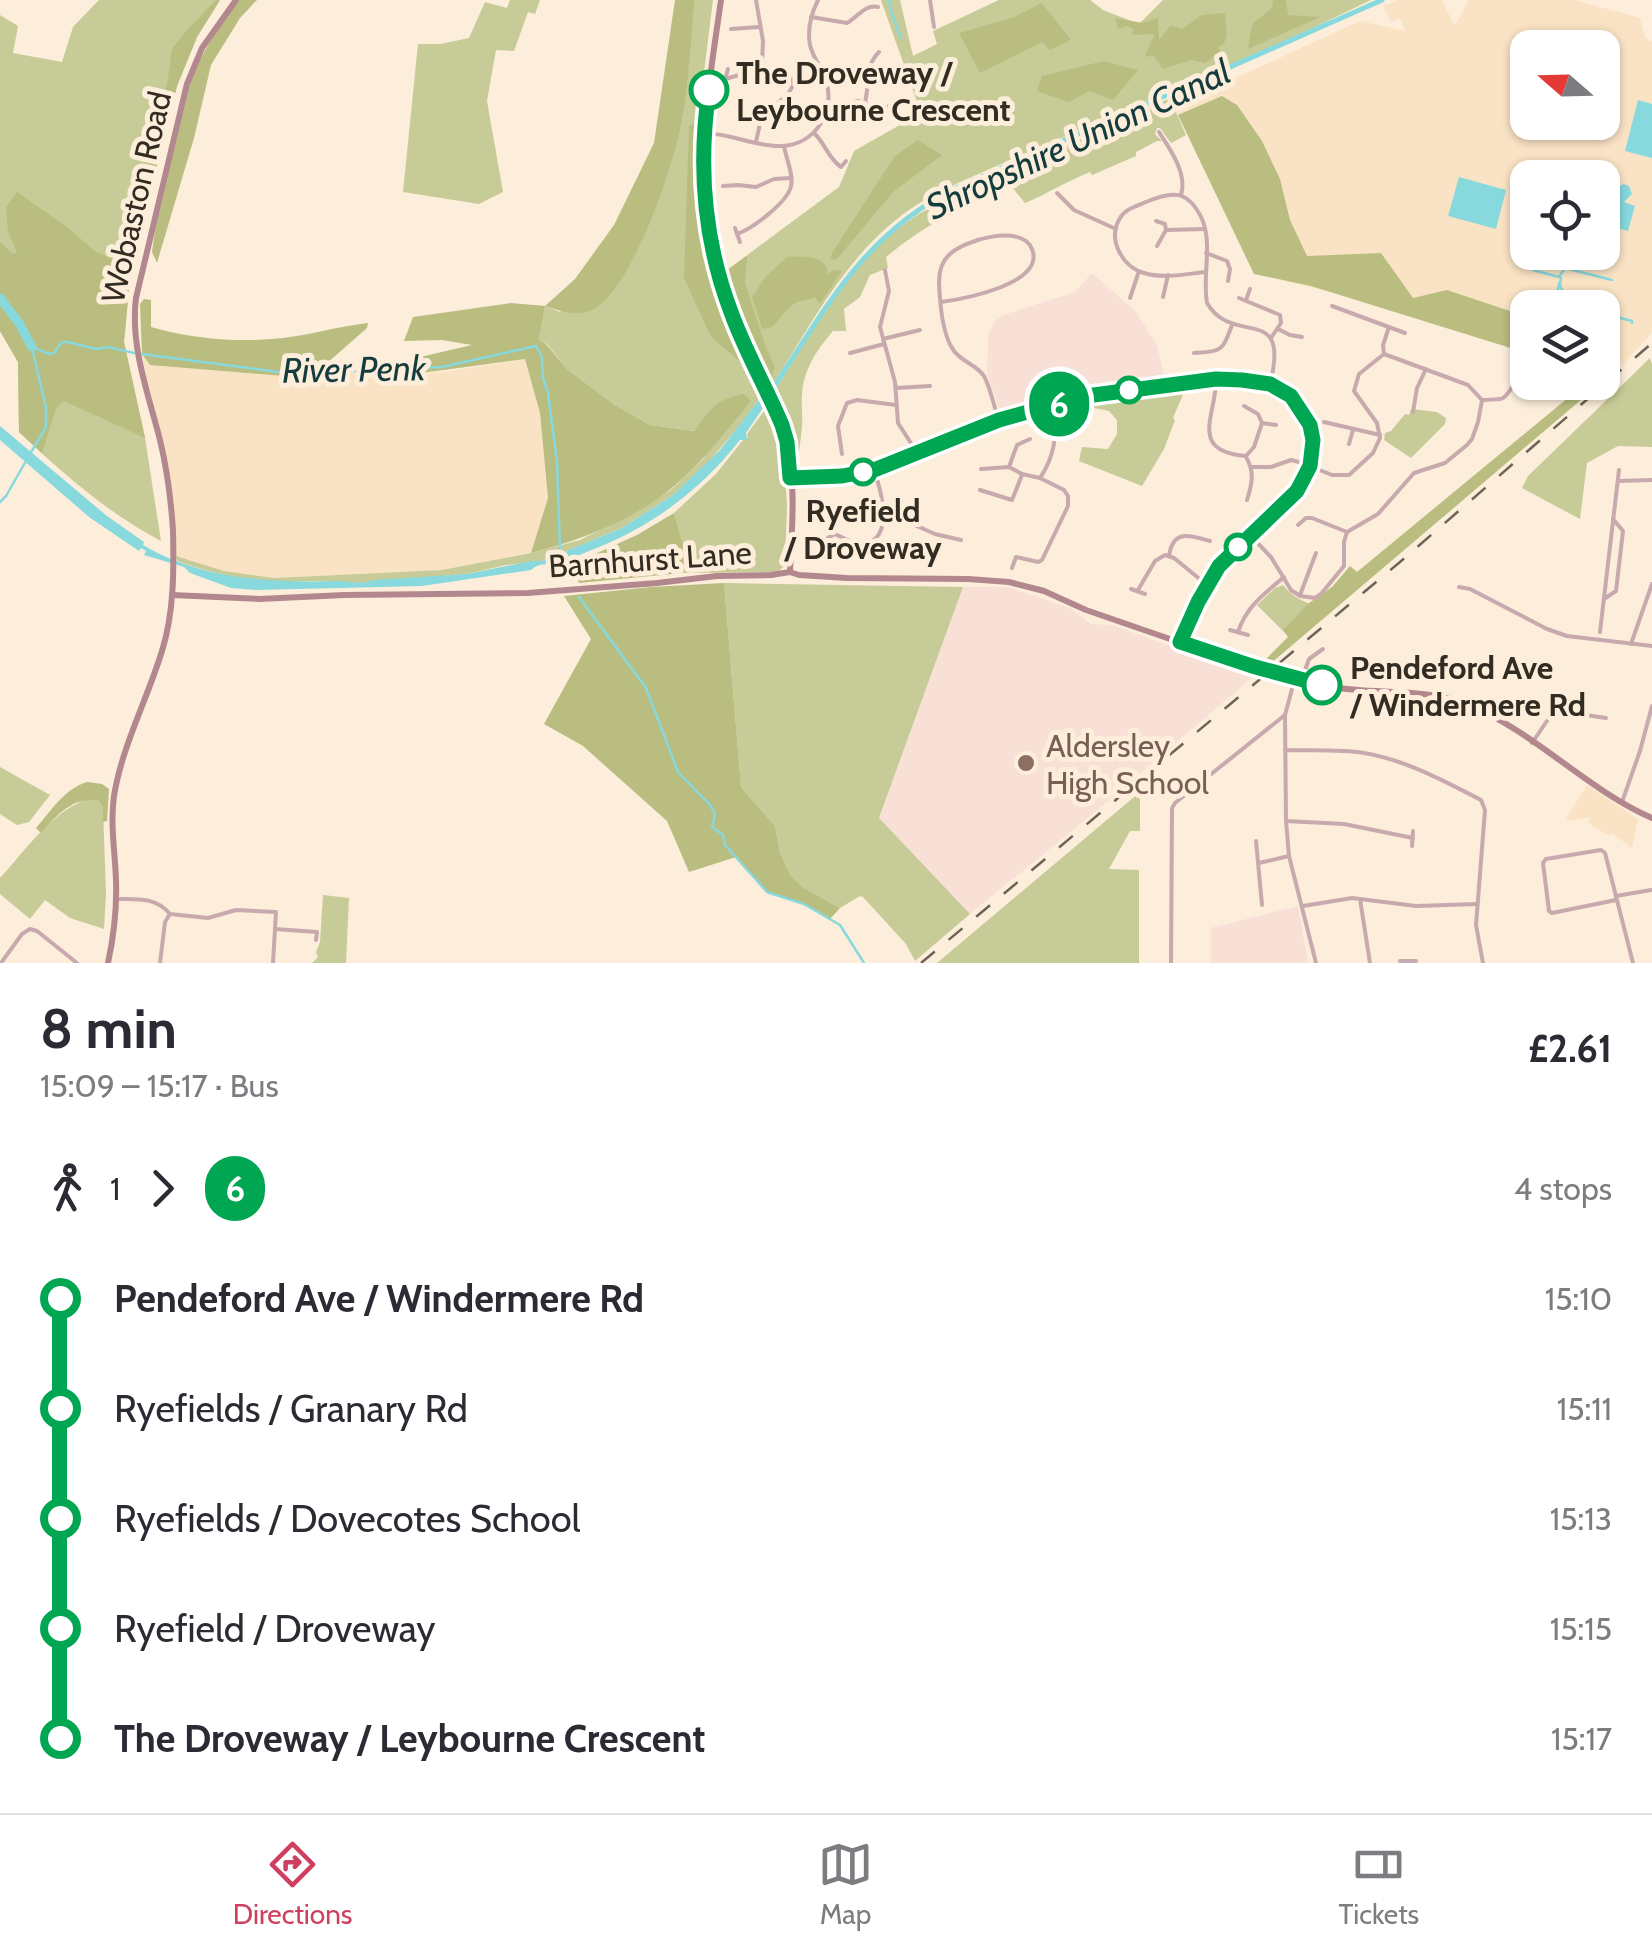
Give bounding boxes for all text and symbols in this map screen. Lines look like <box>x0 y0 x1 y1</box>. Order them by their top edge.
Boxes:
north arrow <box>1510 30 1620 140</box>
map controls <box>1510 30 1620 400</box>
water label: Shropshire Union Canal <box>919 49 1238 228</box>
place label: The Droveway / Leybourne Crescent <box>736 53 1011 129</box>
marker: The Droveway / Leybourne Crescent <box>690 71 728 109</box>
street label: Wobaston Road <box>93 88 179 306</box>
button: locate <box>1510 160 1620 270</box>
button: layers <box>1510 290 1620 400</box>
water label: River Penk <box>282 346 427 392</box>
line badge: 6 <box>1026 372 1092 436</box>
unlabelled marker <box>1116 377 1142 403</box>
text: 6 <box>1049 383 1069 426</box>
marker: Ryefield / Droveway <box>850 459 876 485</box>
place label: Ryefield / Droveway <box>783 491 942 567</box>
street label: Barnhurst Lane <box>547 532 753 586</box>
unlabelled marker <box>1225 534 1251 560</box>
place label: Pendeford Ave / Windermere Rd <box>1349 648 1586 724</box>
marker: Pendeford Ave / Windermere Rd <box>1303 666 1341 704</box>
place label: Aldersley High School <box>1046 726 1209 802</box>
marker: Aldersley High School <box>1015 752 1037 774</box>
text: 8 min <box>40 995 177 1062</box>
text: £2.61 <box>1528 1025 1612 1072</box>
text: 15:09 – 15:17 · Bus <box>40 1066 279 1105</box>
icon: walk <box>40 1161 95 1216</box>
icon: forward <box>135 1161 190 1216</box>
text: 6 <box>225 1167 245 1210</box>
text: 1 <box>110 1169 120 1208</box>
text: 4 stops <box>1514 1169 1612 1208</box>
text: Pendeford Ave / Windermere Rd <box>114 1275 644 1322</box>
text: 15:10 <box>1545 1279 1612 1318</box>
text: Ryefields / Granary Rd <box>114 1385 468 1432</box>
text: 15:11 <box>1557 1389 1612 1428</box>
text: Ryefields / Dovecotes School <box>114 1495 581 1542</box>
text: 15:13 <box>1550 1499 1612 1538</box>
text: Ryefield / Droveway <box>114 1605 436 1652</box>
text: 15:15 <box>1550 1609 1612 1648</box>
text: The Droveway / Leybourne Crescent <box>114 1715 705 1762</box>
text: 15:17 <box>1551 1719 1612 1758</box>
tab: Directions <box>233 1837 352 1931</box>
tab: Map <box>818 1837 873 1931</box>
tab: Tickets <box>1339 1837 1419 1931</box>

